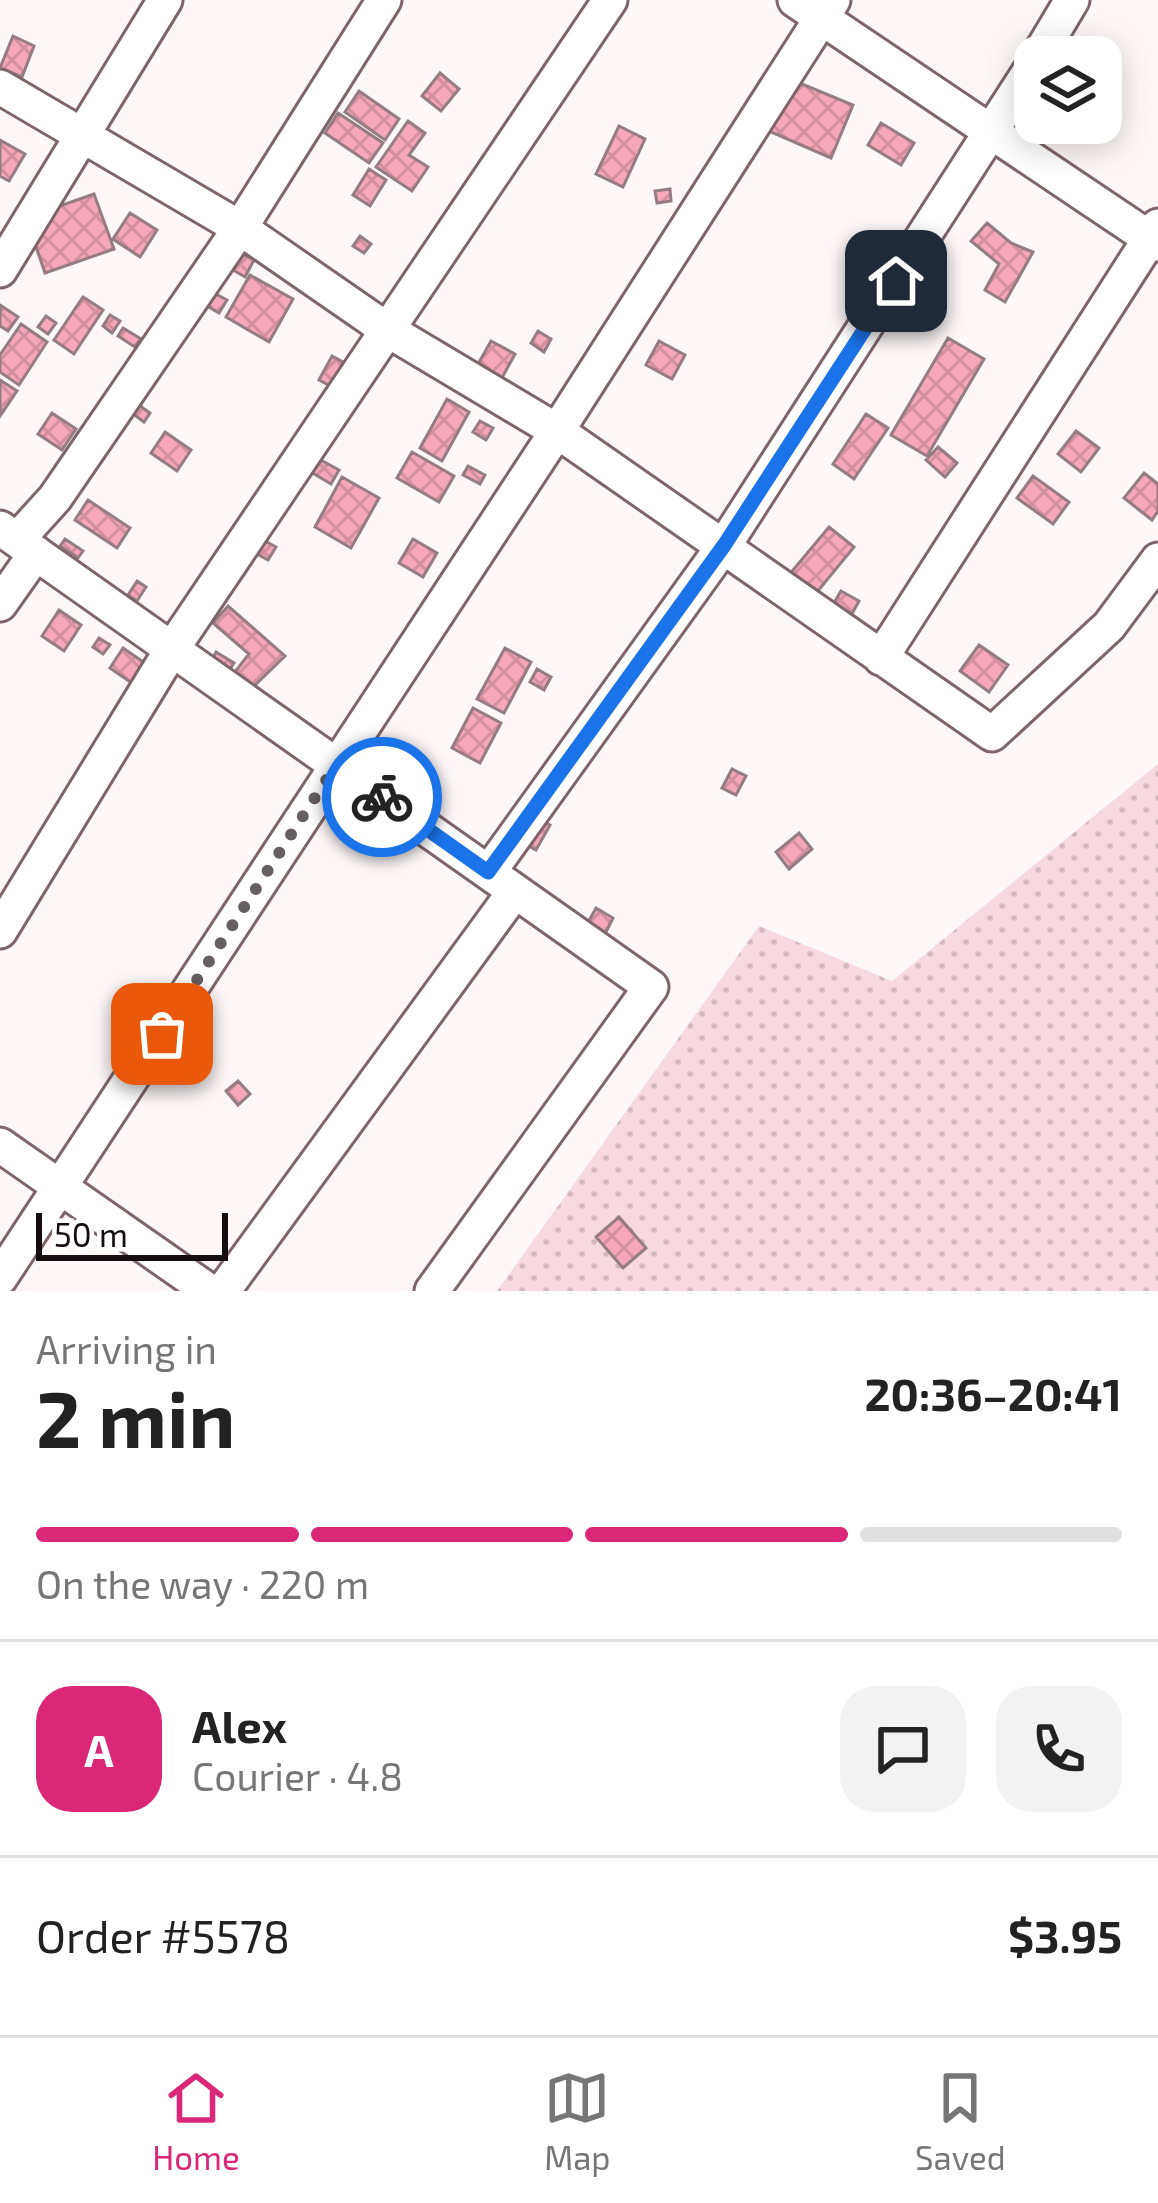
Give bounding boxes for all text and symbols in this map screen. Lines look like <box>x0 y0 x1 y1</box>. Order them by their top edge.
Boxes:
map controls <box>1014 36 1122 144</box>
button: layers <box>1014 36 1122 144</box>
pin <box>845 230 947 332</box>
icon: home <box>863 248 929 314</box>
courier <box>322 737 442 857</box>
icon: bike <box>349 764 415 830</box>
pin <box>111 983 213 1085</box>
icon: bag <box>129 1001 195 1067</box>
scale bar <box>36 1207 228 1260</box>
text: 50 m <box>54 1214 128 1254</box>
text: Arriving in <box>36 1325 217 1372</box>
text: 20:36–20:41 <box>864 1366 1122 1420</box>
text: 2 min <box>36 1370 235 1464</box>
text: On the way · 220 m <box>36 1560 369 1607</box>
button: chat <box>840 1686 966 1812</box>
button: phone <box>996 1686 1122 1812</box>
text: Alex <box>192 1698 287 1752</box>
text: A <box>84 1722 114 1776</box>
text: Courier · 4.8 <box>192 1752 403 1799</box>
text: Order #5578 <box>36 1908 290 1962</box>
text: $3.95 <box>1008 1908 1122 1962</box>
tab: Home <box>152 2065 240 2177</box>
tab: Map <box>544 2065 611 2177</box>
tab: Saved <box>915 2065 1006 2177</box>

